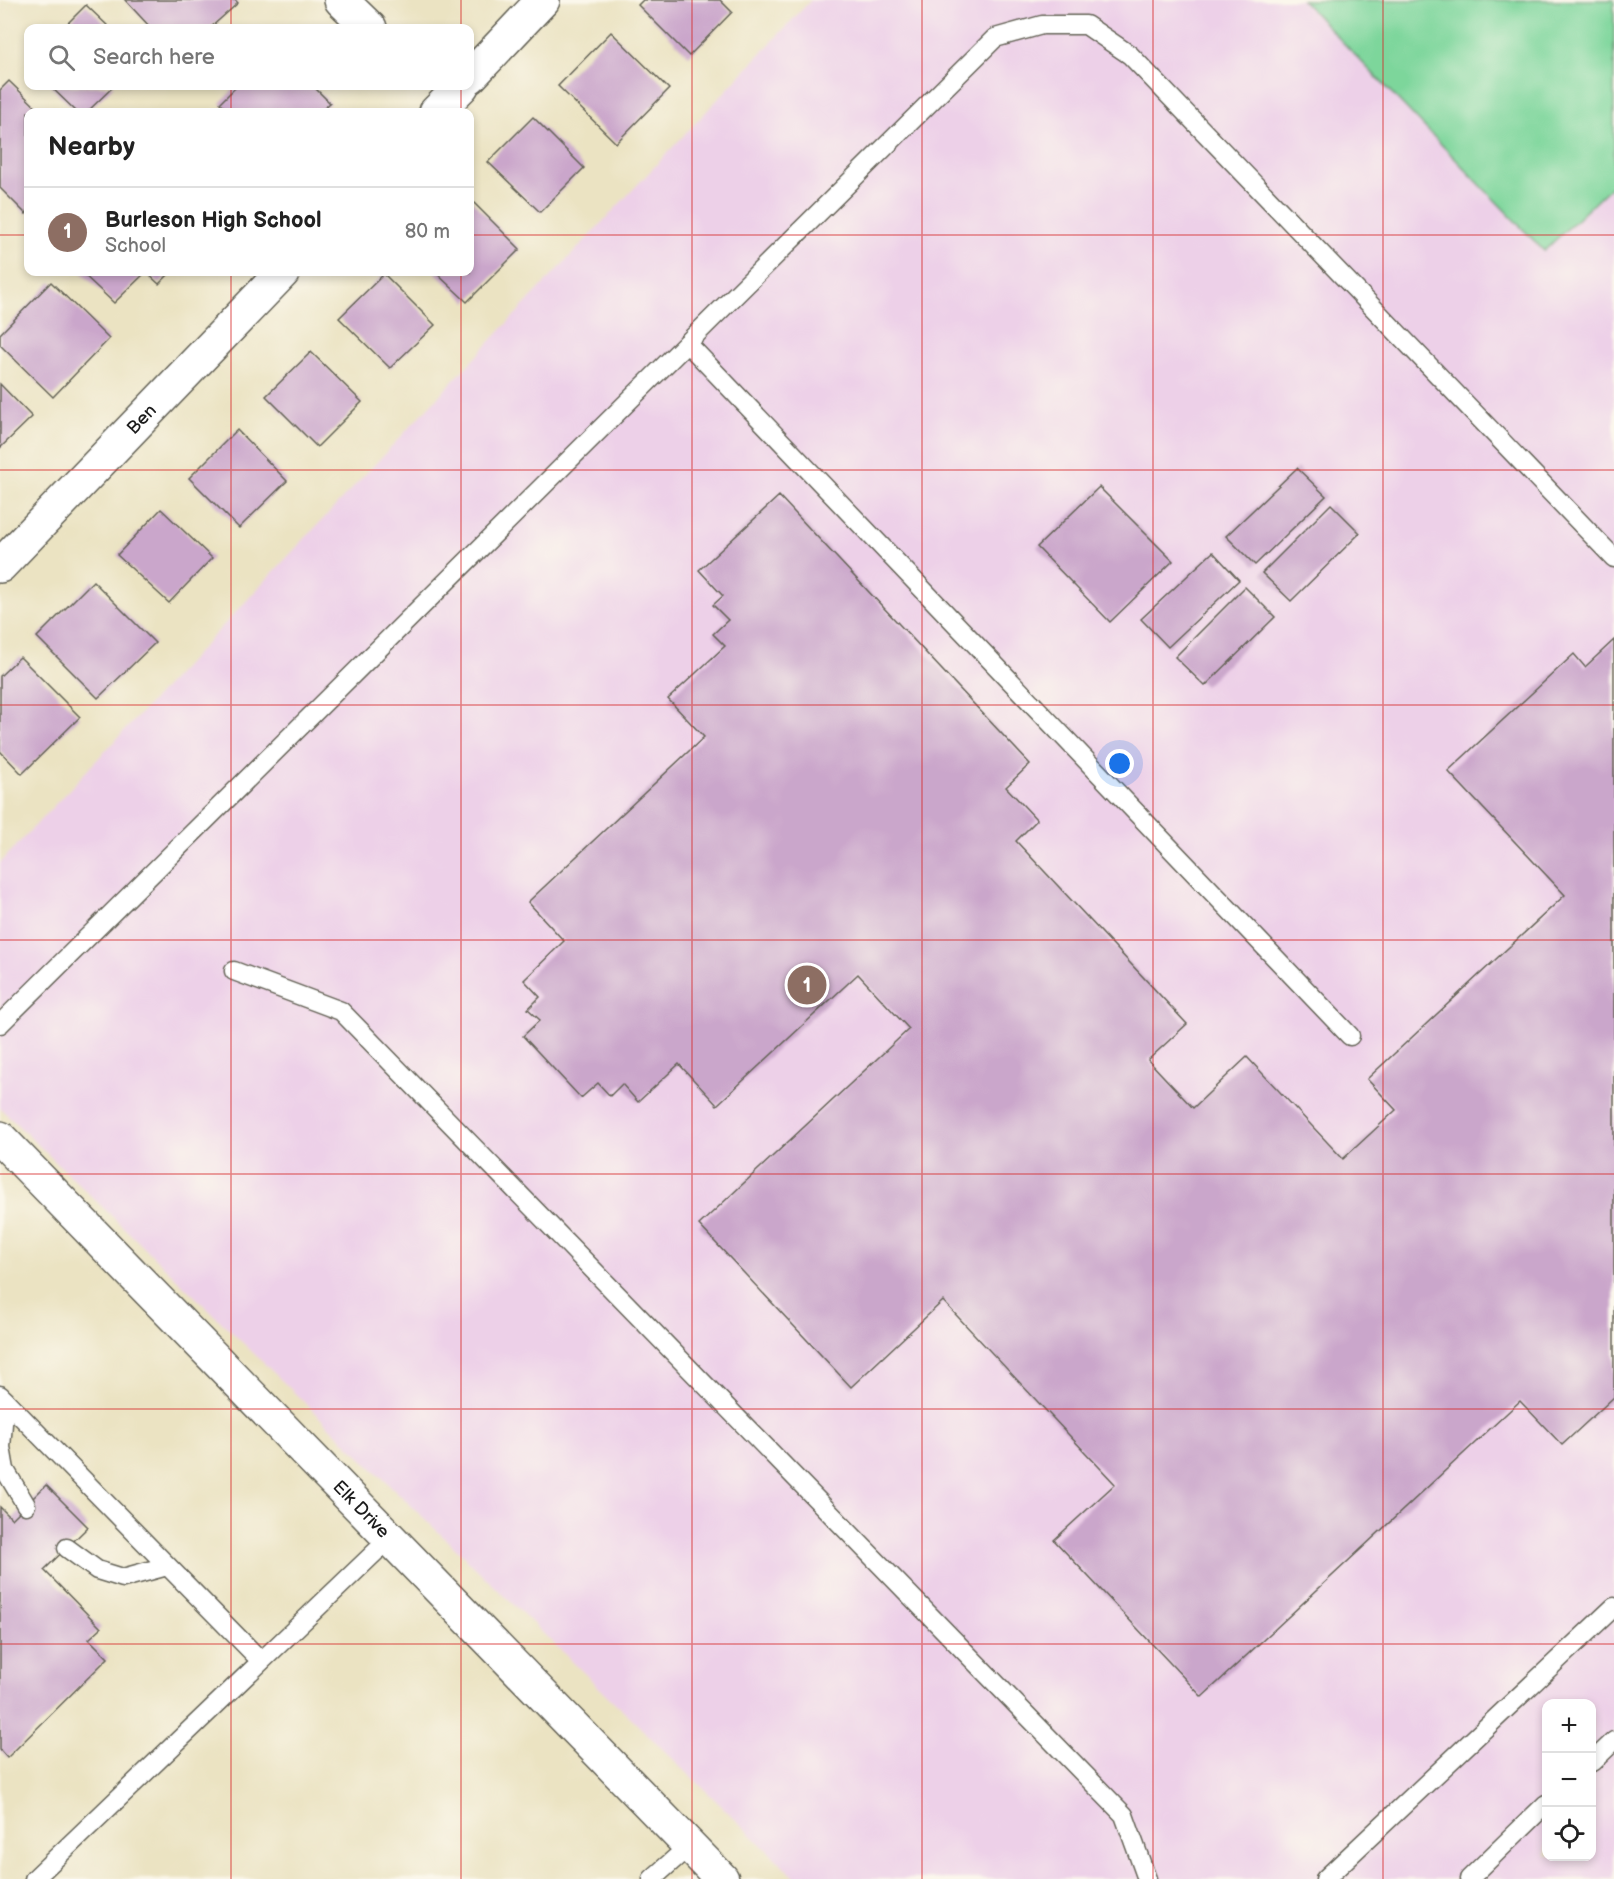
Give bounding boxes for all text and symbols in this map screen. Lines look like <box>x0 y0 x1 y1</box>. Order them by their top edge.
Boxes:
search box <box>24 24 474 90</box>
icon: search <box>45 41 78 74</box>
text: Search here <box>93 44 215 71</box>
text: Nearby <box>48 132 135 163</box>
text: Burleson High School <box>105 207 321 234</box>
text: 1 <box>63 220 72 244</box>
text: 80 m <box>405 220 450 244</box>
text: School <box>105 234 166 258</box>
street label: Ben <box>122 400 161 438</box>
your location <box>1105 749 1134 778</box>
pin: 1 <box>788 962 826 1008</box>
street label: Elk Drive <box>329 1476 394 1542</box>
map controls <box>1542 1699 1596 1861</box>
button: + <box>1542 1699 1596 1753</box>
button: − <box>1542 1753 1596 1807</box>
button: locate <box>1542 1807 1596 1861</box>

